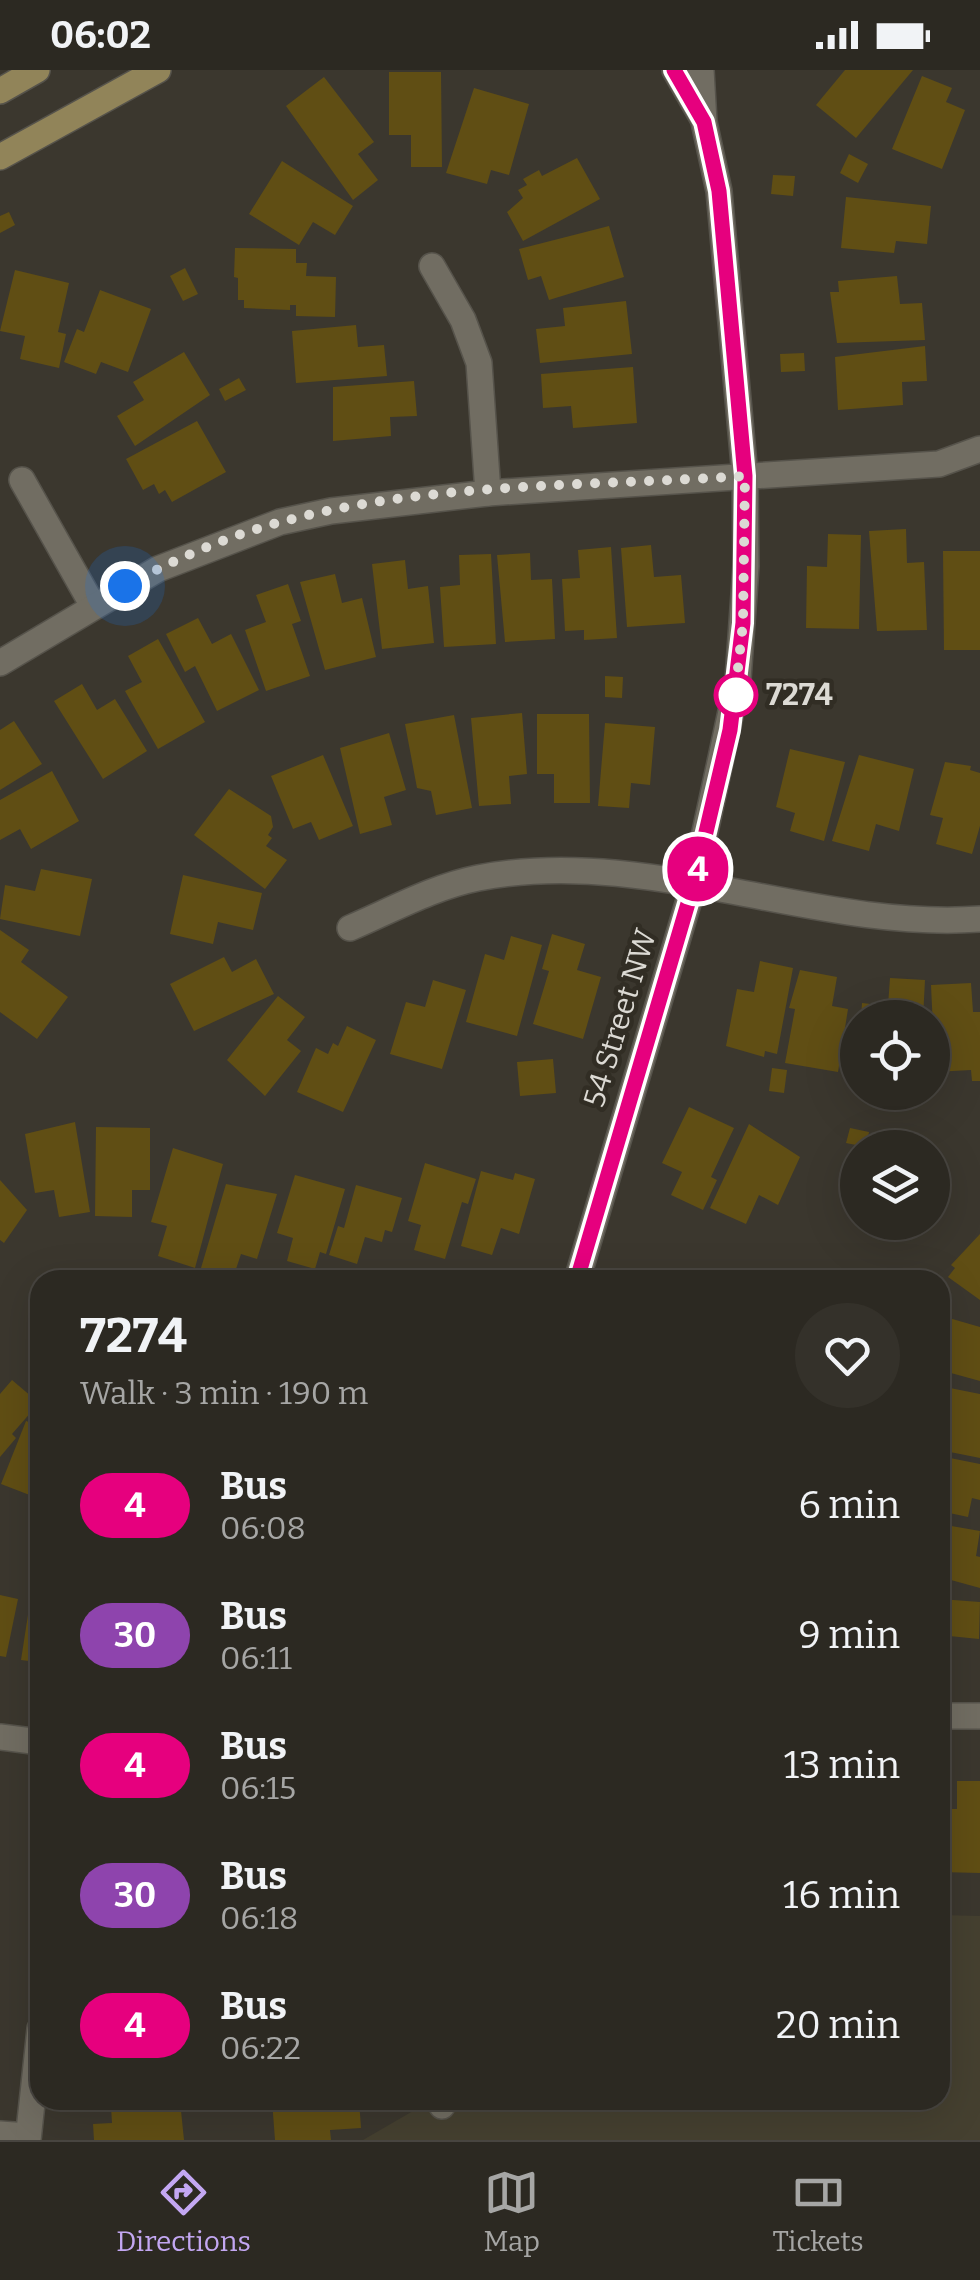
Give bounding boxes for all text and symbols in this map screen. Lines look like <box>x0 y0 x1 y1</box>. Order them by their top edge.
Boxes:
text: 06:02 <box>50 12 151 58</box>
your location <box>100 561 150 611</box>
marker: 7274 <box>715 674 757 716</box>
place label: 7274 <box>766 677 833 713</box>
line badge: 4 <box>666 836 730 902</box>
text: 4 <box>687 848 709 890</box>
street label: 54 Street NW <box>576 925 664 1111</box>
map controls <box>840 1000 950 1240</box>
button: locate <box>840 1000 950 1110</box>
button: layers <box>840 1130 950 1240</box>
button: heart <box>795 1303 900 1408</box>
text: 7274 <box>80 1307 187 1365</box>
text: Walk · 3 min · 190 m <box>80 1374 368 1412</box>
text: Bus <box>220 1463 287 1509</box>
text: 6 min <box>798 1482 900 1528</box>
text: 4 <box>124 1484 146 1526</box>
text: 06:08 <box>220 1509 306 1547</box>
text: Bus <box>220 1593 287 1639</box>
text: 9 min <box>799 1612 900 1658</box>
text: 30 <box>114 1614 156 1656</box>
text: 06:11 <box>220 1639 292 1677</box>
text: Bus <box>220 1723 287 1769</box>
text: 13 min <box>784 1742 900 1788</box>
text: 4 <box>124 1744 146 1786</box>
text: 06:15 <box>220 1769 296 1807</box>
text: Bus <box>220 1853 287 1899</box>
text: 16 min <box>783 1872 900 1918</box>
text: 30 <box>114 1874 156 1916</box>
text: 06:18 <box>220 1899 298 1937</box>
text: Bus <box>220 1983 287 2029</box>
text: 20 min <box>776 2002 900 2048</box>
text: 4 <box>124 2004 146 2046</box>
text: 06:22 <box>220 2029 301 2067</box>
tab: Directions <box>116 2165 251 2258</box>
tab: Map <box>483 2165 540 2258</box>
tab: Tickets <box>772 2165 864 2258</box>

